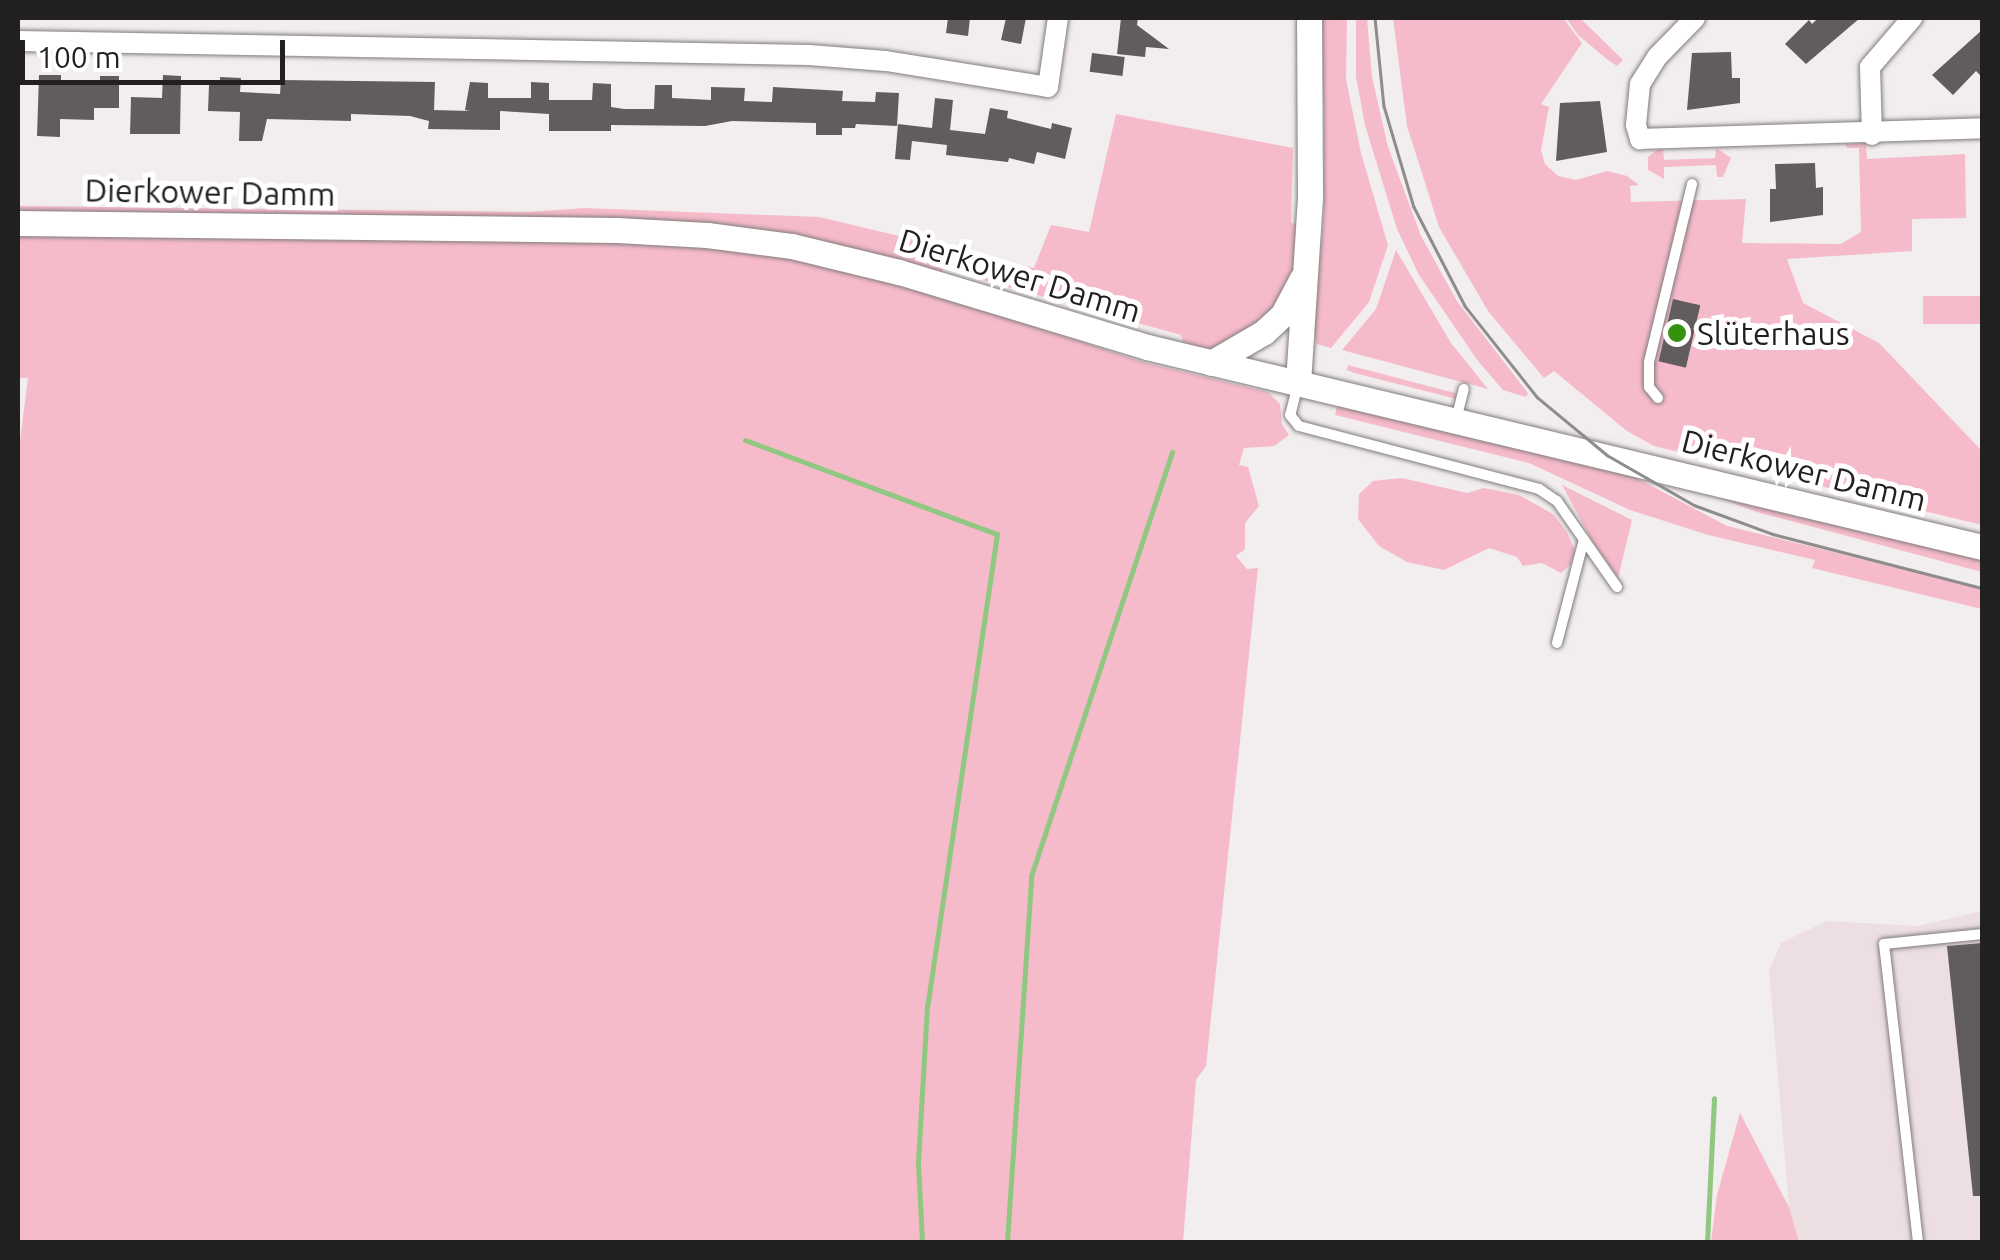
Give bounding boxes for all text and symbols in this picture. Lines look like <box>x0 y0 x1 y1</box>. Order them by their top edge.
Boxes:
scale bar <box>25 20 290 82</box>
text: 100 m <box>37 40 121 74</box>
street label: Dierkower Damm <box>84 171 336 213</box>
street label: Dierkower Damm <box>895 220 1145 330</box>
place label: Slüterhaus <box>1697 314 1850 352</box>
marker: Slüterhaus <box>1666 322 1688 344</box>
street label: Dierkower Damm <box>1678 421 1930 519</box>

